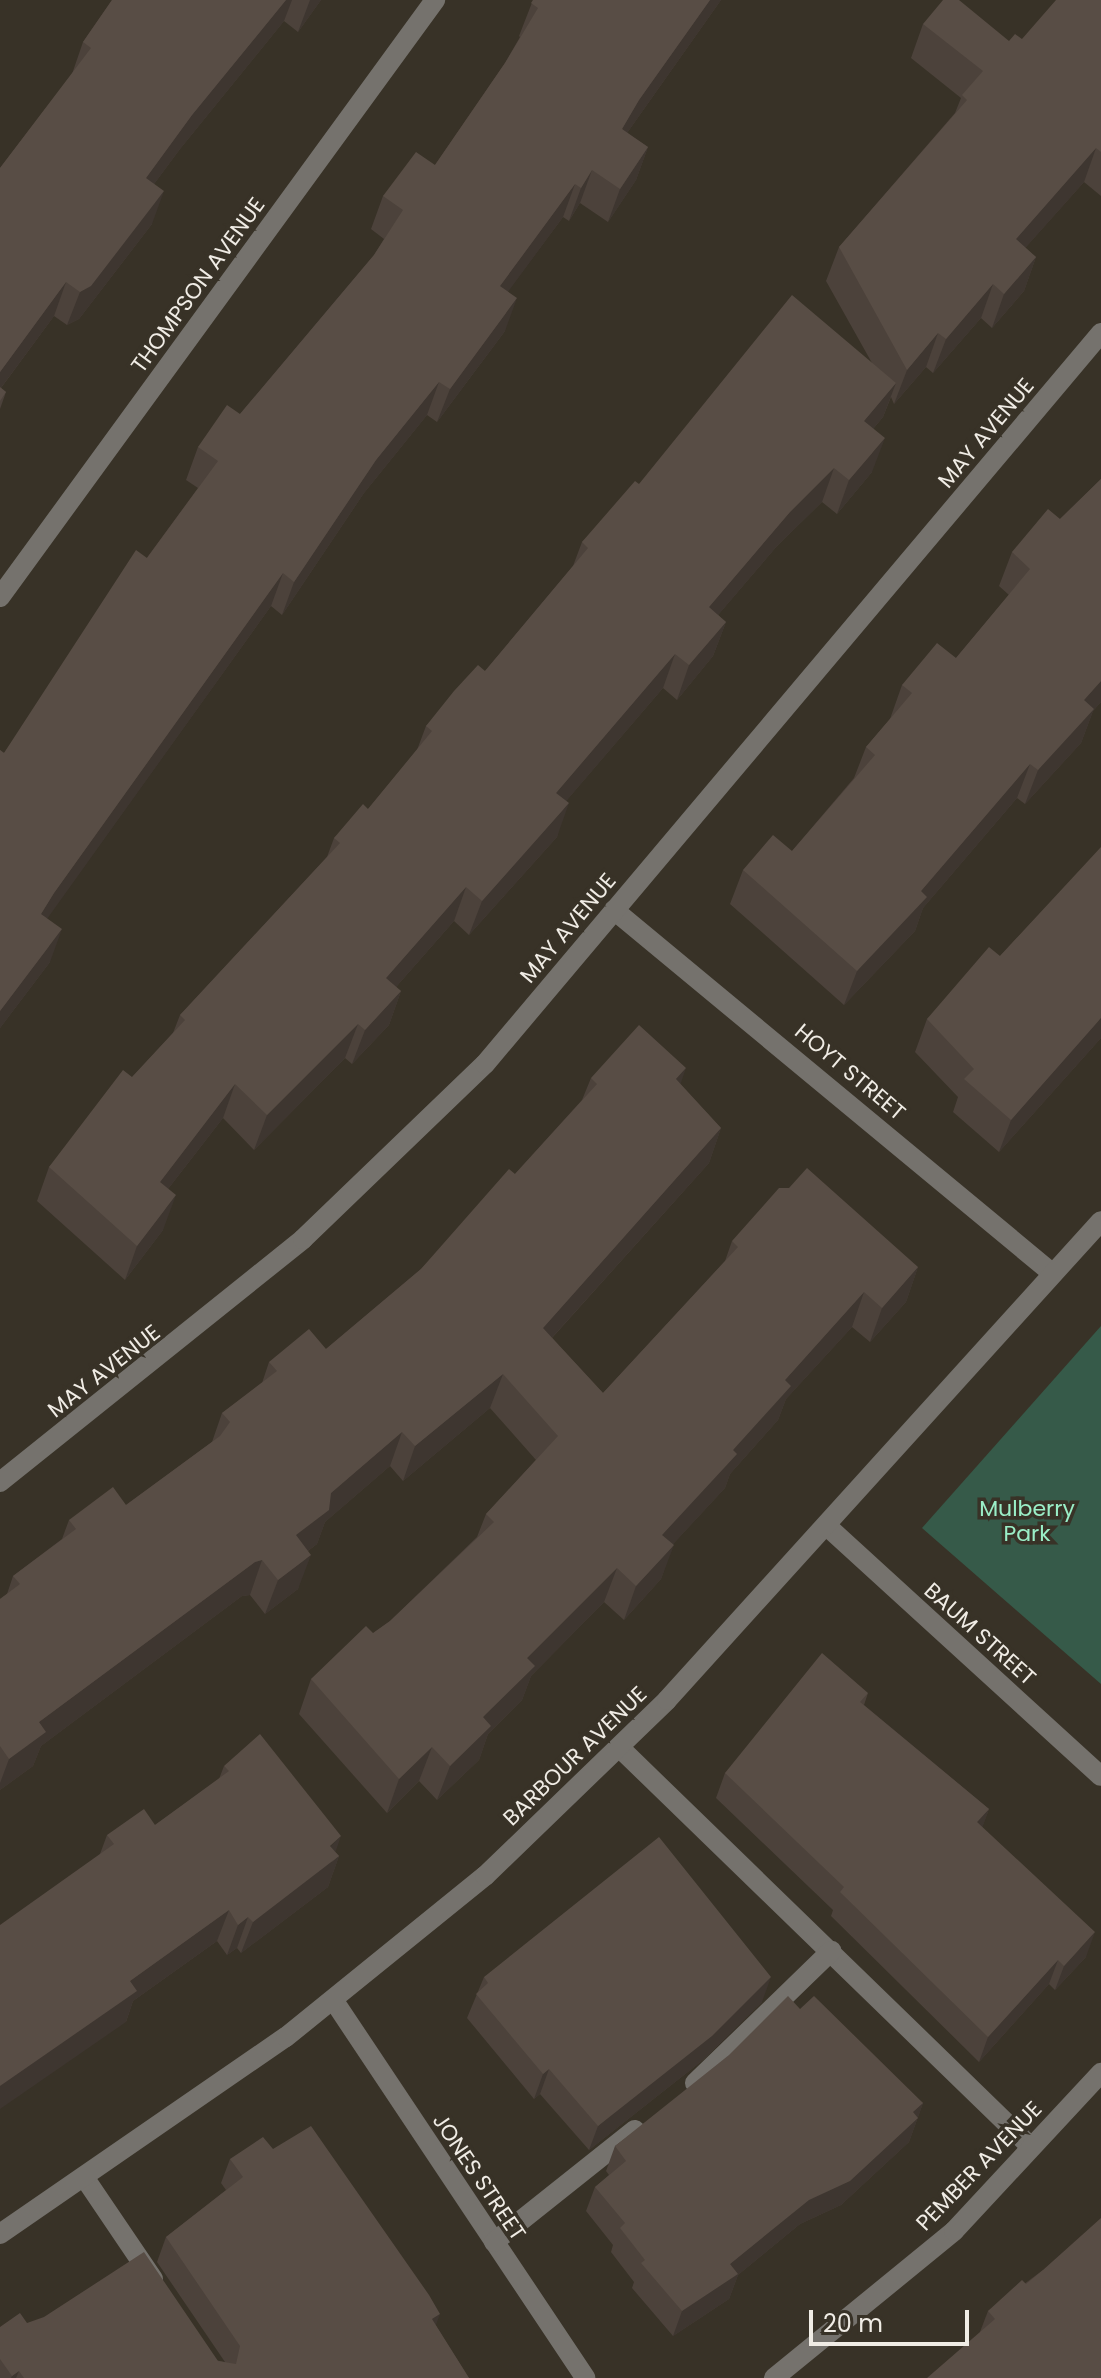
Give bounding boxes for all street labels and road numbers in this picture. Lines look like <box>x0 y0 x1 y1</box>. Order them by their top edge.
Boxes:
street label: THOMPSON AVENUE <box>126 192 270 378</box>
street label: MAY AVENUE <box>932 373 1040 493</box>
street label: MAY AVENUE <box>514 868 622 988</box>
street label: HOYT STREET <box>789 1018 911 1126</box>
street label: MAY AVENUE <box>43 1319 165 1423</box>
street label: BAUM STREET <box>919 1577 1041 1691</box>
street label: BARBOUR AVENUE <box>498 1681 652 1831</box>
street label: PEMBER AVENUE <box>911 2096 1047 2236</box>
street label: JONES STREET <box>427 2109 531 2245</box>

